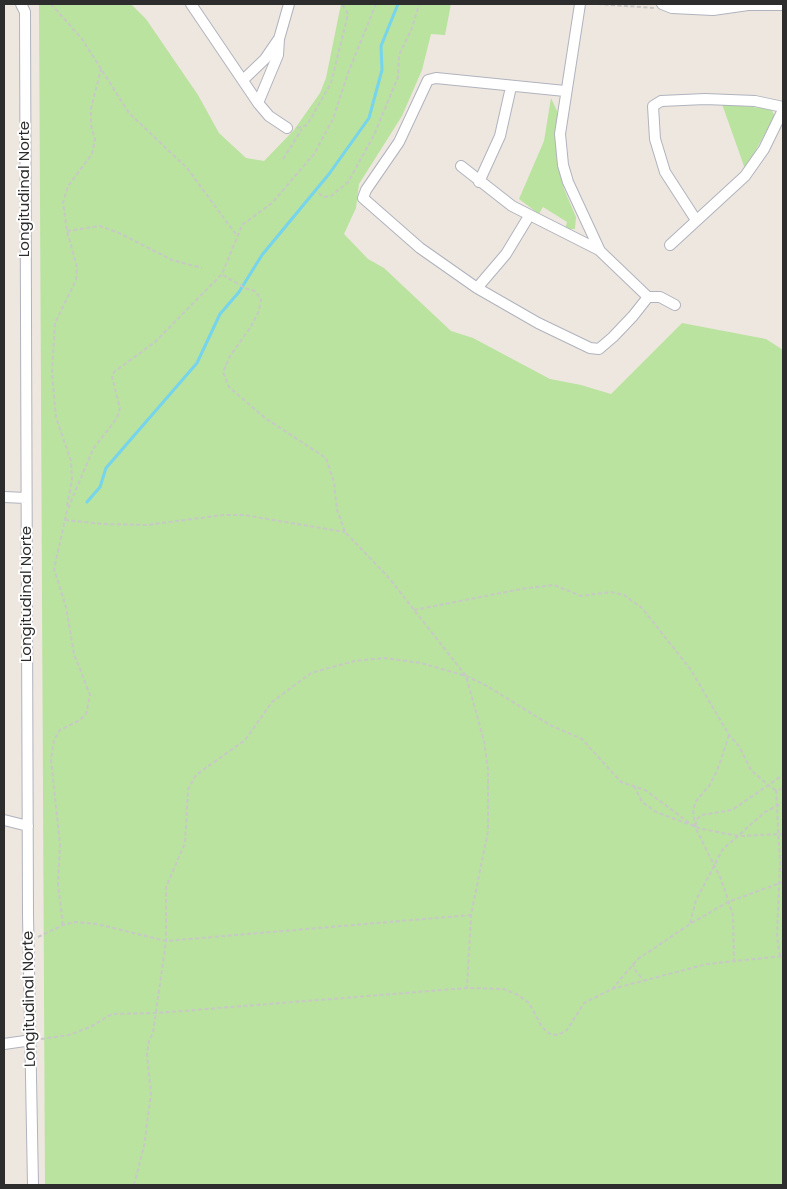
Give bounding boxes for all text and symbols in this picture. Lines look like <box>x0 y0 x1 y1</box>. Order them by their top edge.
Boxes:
street label: Longitudinal Norte <box>16 121 34 257</box>
street label: Longitudinal Norte <box>18 526 36 662</box>
street label: Longitudinal Norte <box>20 931 40 1067</box>

